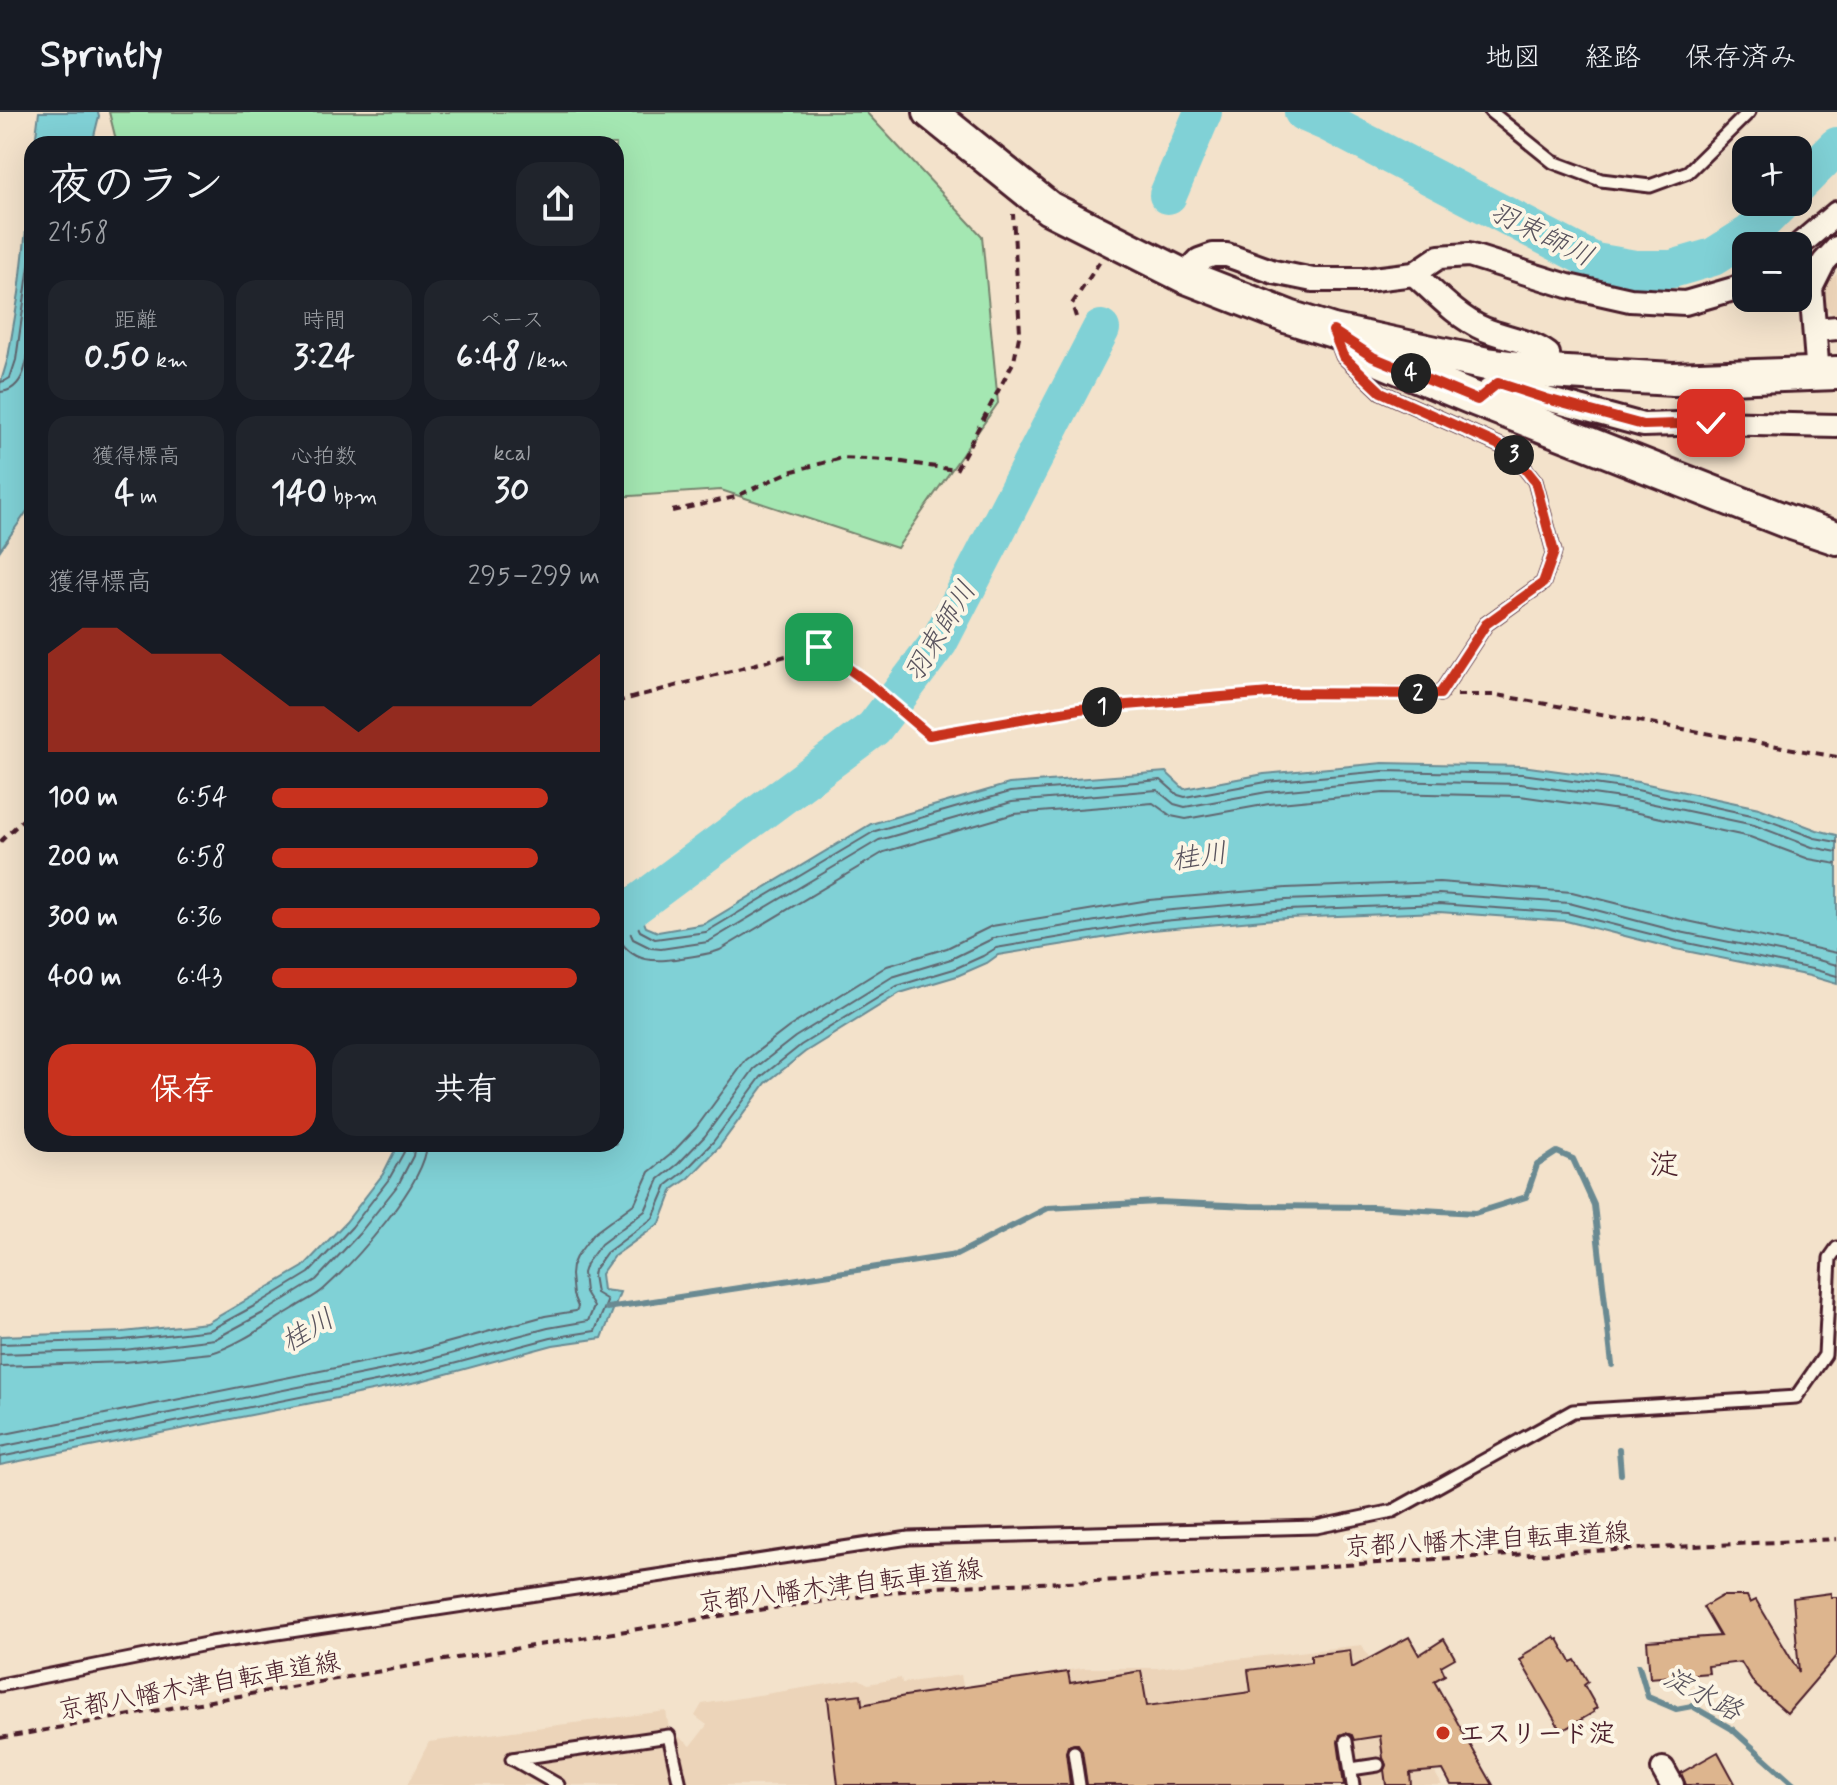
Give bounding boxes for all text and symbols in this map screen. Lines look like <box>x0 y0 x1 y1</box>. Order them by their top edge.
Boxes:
text: Sprintly <box>40 31 163 80</box>
text: 地図 <box>1485 40 1541 77</box>
text: 経路 <box>1585 40 1641 77</box>
text: 保存済み <box>1685 40 1797 77</box>
map controls <box>1732 136 1812 312</box>
button: + <box>1732 136 1812 216</box>
text: 夜のラン <box>48 158 224 216</box>
button: share <box>516 162 600 246</box>
water label: 羽束師川 <box>1482 194 1599 276</box>
text: 21:58 <box>48 217 109 251</box>
button: − <box>1732 232 1812 312</box>
text: 距離 <box>114 307 158 335</box>
text: 時間 <box>302 307 346 335</box>
text: ペース <box>480 307 544 335</box>
text: 0.50 <box>84 335 150 380</box>
text: 3:24 <box>293 335 355 380</box>
text: 6:48 <box>456 335 521 380</box>
text: km <box>150 347 188 375</box>
text: /km <box>521 347 568 375</box>
pin: 4 <box>1391 353 1431 393</box>
text: 4 <box>1405 359 1417 387</box>
pin <box>1677 389 1745 457</box>
icon: check <box>1689 401 1733 445</box>
pin: 3 <box>1494 435 1534 475</box>
text: kcal <box>494 440 530 468</box>
text: 3 <box>1509 441 1519 469</box>
text: 獲得標高 <box>92 443 180 471</box>
text: 心拍数 <box>291 443 357 471</box>
text: 30 <box>495 468 529 513</box>
text: 4 <box>114 471 134 516</box>
text: 140 <box>271 471 327 516</box>
text: m <box>134 483 158 511</box>
text: bpm <box>327 483 377 511</box>
text: 295–299 m <box>468 560 600 594</box>
text: 獲得標高 <box>48 566 152 600</box>
water label: 羽束師川 <box>896 575 986 690</box>
pin <box>785 613 853 681</box>
icon: arrive <box>797 625 841 669</box>
pin: 2 <box>1398 674 1438 714</box>
text: 2 <box>1413 680 1423 708</box>
pin: 1 <box>1082 687 1122 727</box>
text: 1 <box>1097 693 1107 721</box>
text: 100 m <box>48 781 118 815</box>
text: 6:54 <box>176 781 228 815</box>
water label: 桂川 <box>1169 835 1230 880</box>
text: 200 m <box>48 841 119 875</box>
text: 6:58 <box>176 841 226 875</box>
text: 300 m <box>48 901 118 935</box>
text: 6:36 <box>176 901 222 935</box>
text: 400 m <box>48 961 121 995</box>
text: 6:43 <box>176 961 222 995</box>
button: 保存 <box>48 1044 316 1136</box>
button: 共有 <box>332 1044 600 1136</box>
district label: 淀 <box>1649 1146 1679 1185</box>
water label: 桂川 <box>275 1301 342 1361</box>
street label: 京都八幡木津自転車道線 <box>1343 1517 1631 1565</box>
street label: 京都八幡木津自転車道線 <box>696 1553 984 1621</box>
street label: 京都八幡木津自転車道線 <box>56 1645 343 1729</box>
water label: 淀水路 <box>1656 1660 1749 1732</box>
place label: エスリード淀 <box>1459 1718 1615 1752</box>
marker: エスリード淀 <box>1434 1724 1452 1742</box>

